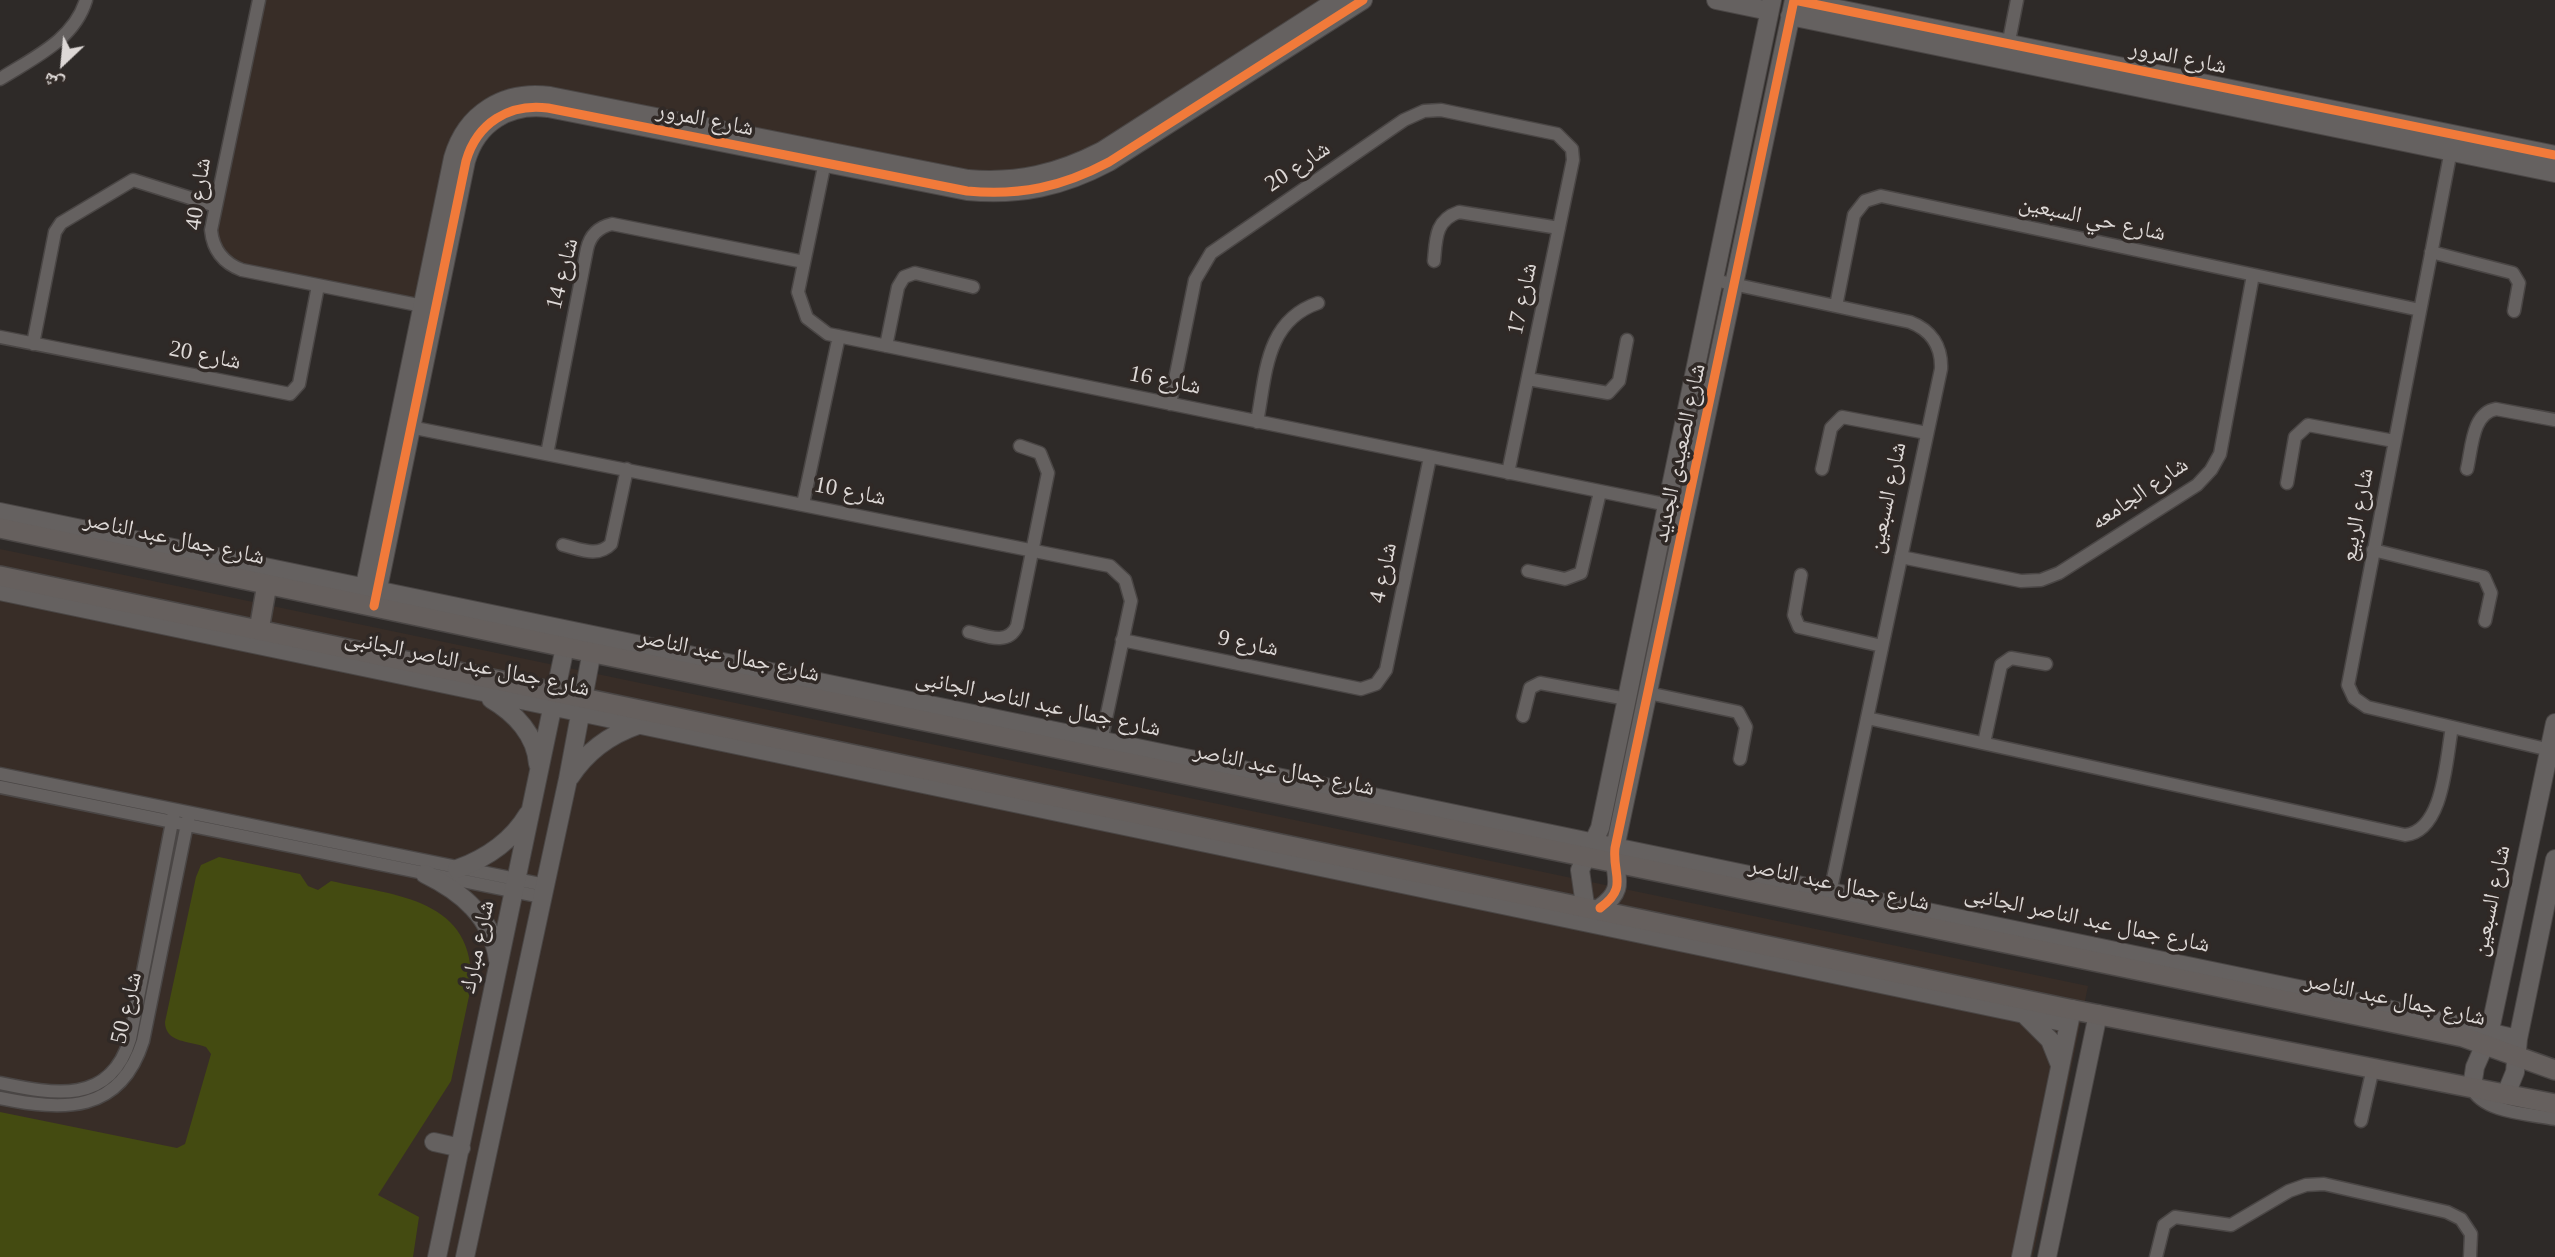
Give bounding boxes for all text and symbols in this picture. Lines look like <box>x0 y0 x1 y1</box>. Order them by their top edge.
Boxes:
north arrow <box>28 28 98 98</box>
street label: شارع المرور <box>2127 35 2229 81</box>
text: ش <box>40 68 67 96</box>
street label: شارع المرور <box>654 97 756 143</box>
street label: شارع 20 <box>1260 135 1336 199</box>
street label: شارع 40 <box>180 156 218 232</box>
street label: شارع حي السبعين <box>2016 190 2168 248</box>
street label: شارع 14 <box>541 236 585 312</box>
street label: شارع 17 <box>1502 261 1544 337</box>
street label: شارع 20 <box>167 336 243 376</box>
street label: شارع 16 <box>1127 361 1203 401</box>
street label: شارع الصعيدى الجديد <box>1648 361 1712 545</box>
street label: شارع السبعين <box>1863 440 1913 556</box>
street label: شارع الجامعه <box>2086 451 2194 537</box>
street label: شارع الربيع <box>2335 466 2381 564</box>
street label: شارع 10 <box>812 472 888 512</box>
street label: شارع جمال عبد الناصر <box>81 506 267 572</box>
street label: شارع 4 <box>1364 540 1404 606</box>
street label: شارع جمال عبد الناصر <box>636 623 822 689</box>
street label: شارع جمال عبد الناصر الجانبى <box>342 624 592 704</box>
street label: شارع 9 <box>1215 625 1281 663</box>
street label: شارع جمال عبد الناصر الجانبى <box>913 664 1163 744</box>
street label: شارع جمال عبد الناصر <box>1191 737 1377 803</box>
street label: شارع السبعين <box>2467 843 2517 959</box>
street label: شارع جمال عبد الناصر <box>1746 852 1932 918</box>
street label: شارع جمال عبد الناصر الجانبى <box>1962 880 2212 960</box>
street label: شارع مبارك <box>455 898 501 996</box>
street label: شارع جمال عبد الناصر <box>2302 967 2488 1033</box>
street label: شارع 50 <box>105 970 149 1046</box>

